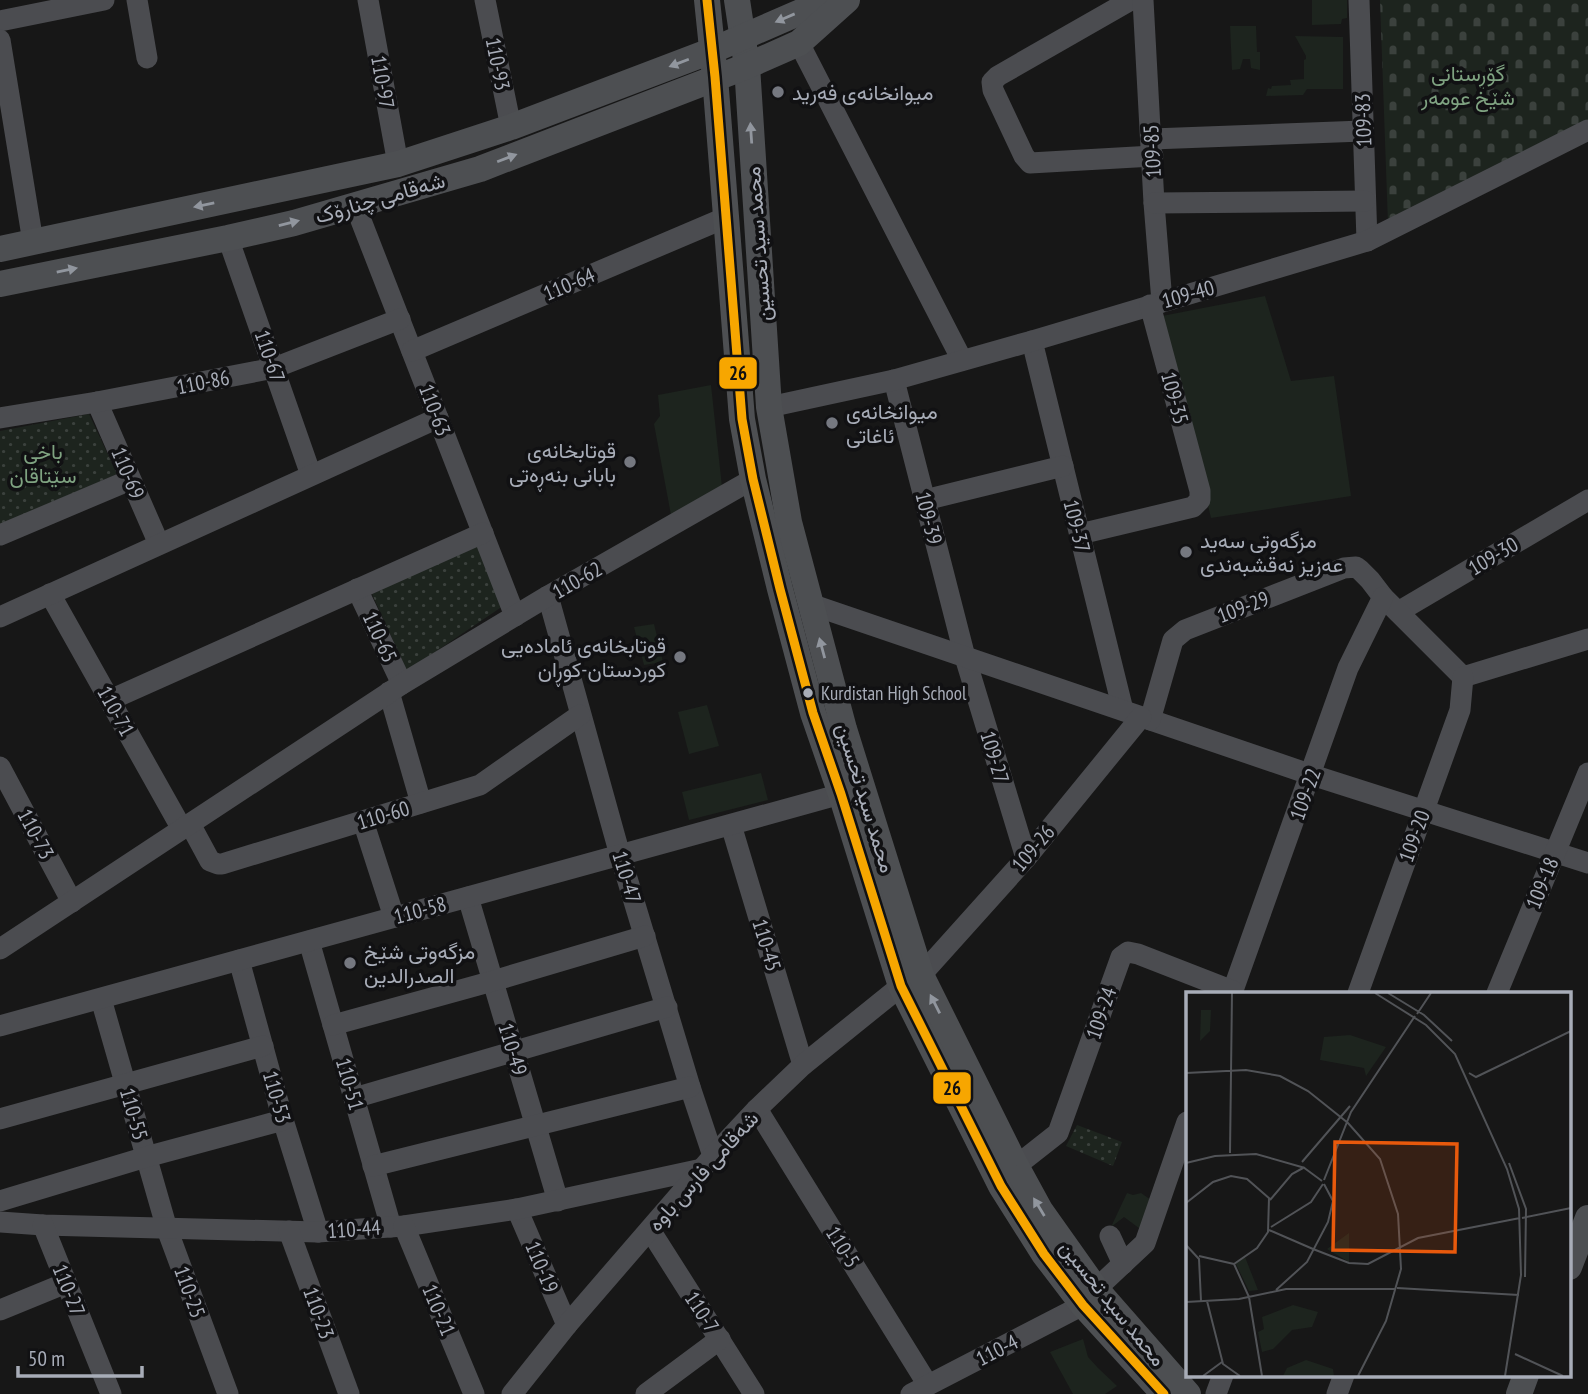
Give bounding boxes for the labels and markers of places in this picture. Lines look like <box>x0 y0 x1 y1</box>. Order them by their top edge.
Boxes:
place label: میوانخانەی فەرید <box>792 79 934 106</box>
marker: میوانخانەی فەرید <box>770 84 786 100</box>
place label: میوانخانەی ئاغاتی <box>846 398 938 449</box>
marker: میوانخانەی ئاغاتی <box>824 415 840 431</box>
place label: قوتابخانەی بابانی بنەڕەتی <box>509 437 616 492</box>
marker: قوتابخانەی بابانی بنەڕەتی <box>622 454 638 470</box>
place label: مزگەوتی سەید عەزیز نەقشبەندی <box>1200 527 1343 578</box>
marker: مزگەوتی سەید عەزیز نەقشبەندی <box>1178 544 1194 560</box>
place label: قوتابخانەی ئامادەیی کوردستان-کوڕان <box>501 632 666 687</box>
marker: قوتابخانەی ئامادەیی کوردستان-کوڕان <box>672 649 688 665</box>
place label: Kurdistan High School <box>821 681 967 705</box>
marker: Kurdistan High School <box>801 686 815 700</box>
place label: مزگەوتی شێخ الصدرالدين <box>364 938 475 989</box>
marker: مزگەوتی شێخ الصدرالدين <box>342 955 358 971</box>

